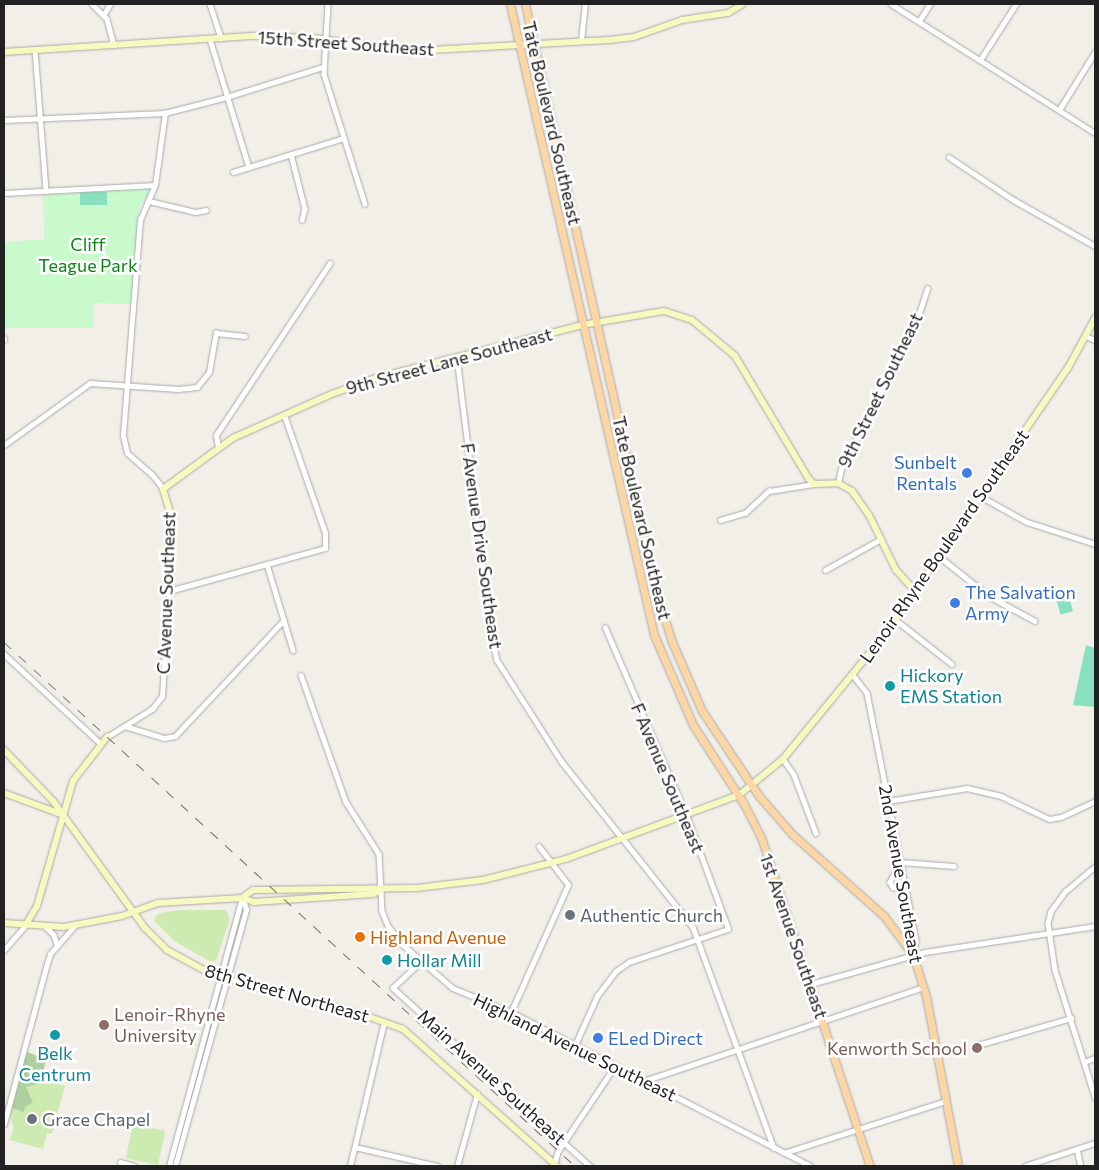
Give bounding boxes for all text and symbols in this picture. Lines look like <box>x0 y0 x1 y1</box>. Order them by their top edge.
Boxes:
street label: Tate Boulevard Southeast <box>518 19 586 227</box>
street label: 15th Street Southeast <box>257 26 435 60</box>
park label: Cliff Teague Park <box>38 234 138 276</box>
street label: 9th Street Southeast <box>833 309 927 471</box>
street label: 9th Street Lane Southeast <box>343 323 555 399</box>
street label: Tate Boulevard Southeast <box>608 414 676 622</box>
street label: Lenoir Rhyne Boulevard Southeast <box>855 425 1033 667</box>
street label: F Avenue Drive Southeast <box>457 442 507 650</box>
place label: Sunbelt Rentals <box>894 452 957 494</box>
marker: Sunbelt Rentals <box>961 467 973 479</box>
street label: C Avenue Southeast <box>152 511 180 675</box>
place label: The Salvation Army <box>965 582 1076 624</box>
marker: The Salvation Army <box>949 597 961 609</box>
place label: Hickory EMS Station <box>900 665 1002 708</box>
marker: Hickory EMS Station <box>884 680 896 692</box>
street label: F Avenue Southeast <box>627 700 709 856</box>
street label: 2nd Avenue Southeast <box>875 783 927 965</box>
street label: 1st Avenue Southeast <box>756 850 832 1022</box>
place label: Authentic Church <box>580 904 723 926</box>
marker: Authentic Church <box>564 909 576 921</box>
place label: Highland Avenue <box>370 926 506 948</box>
marker: Highland Avenue <box>354 931 366 943</box>
place label: Hollar Mill <box>397 949 481 971</box>
marker: Hollar Mill <box>381 954 393 966</box>
street label: 8th Street Northeast <box>202 959 372 1027</box>
street label: Highland Avenue Southeast <box>470 988 680 1106</box>
place label: Lenoir-Rhyne University <box>114 1004 226 1046</box>
street label: Main Avenue Southeast <box>414 1005 570 1149</box>
marker: Lenoir-Rhyne University <box>98 1019 110 1031</box>
place label: ELed Direct <box>608 1027 703 1049</box>
marker: Belk Centrum <box>49 1029 61 1041</box>
marker: ELed Direct <box>592 1032 604 1044</box>
place label: Kenworth School <box>827 1037 967 1059</box>
marker: Kenworth School <box>971 1042 983 1054</box>
place label: Belk Centrum <box>19 1043 91 1086</box>
place label: Grace Chapel <box>42 1108 150 1130</box>
marker: Grace Chapel <box>26 1113 38 1125</box>

